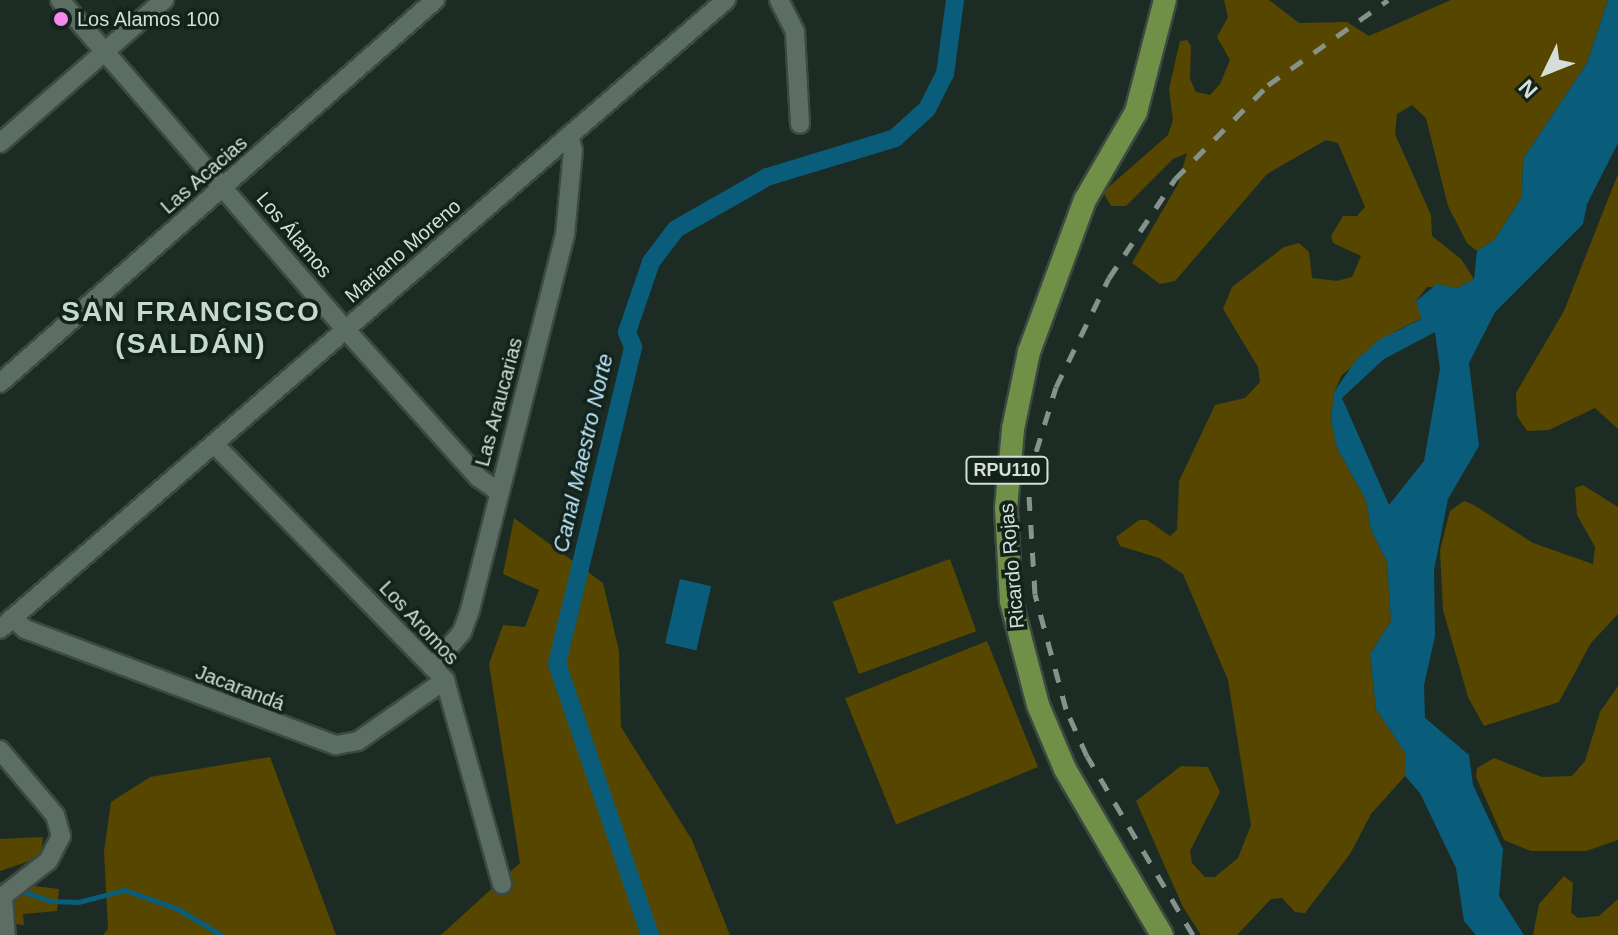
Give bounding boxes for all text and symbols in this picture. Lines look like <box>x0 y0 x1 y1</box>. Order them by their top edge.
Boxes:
place label: Los Alamos 100 <box>77 7 220 31</box>
marker: Los Alamos 100 <box>52 10 70 28</box>
north arrow <box>1506 32 1586 112</box>
text: N <box>1514 74 1543 103</box>
street label: Las Acacias <box>155 131 253 219</box>
street label: Los Álamos <box>251 187 337 283</box>
street label: Mariano Moreno <box>340 194 466 308</box>
district label: SAN FRANCISCO (SALDÁN) <box>61 295 321 361</box>
street label: Las Araucarias <box>470 334 528 470</box>
water label: Canal Maestro Norte <box>547 351 619 555</box>
road number: RPU110 <box>965 456 1049 484</box>
street label: Ricardo Rojas <box>995 502 1029 630</box>
street label: Los Aromos <box>374 576 464 670</box>
street label: Jacarandá <box>192 660 288 716</box>

